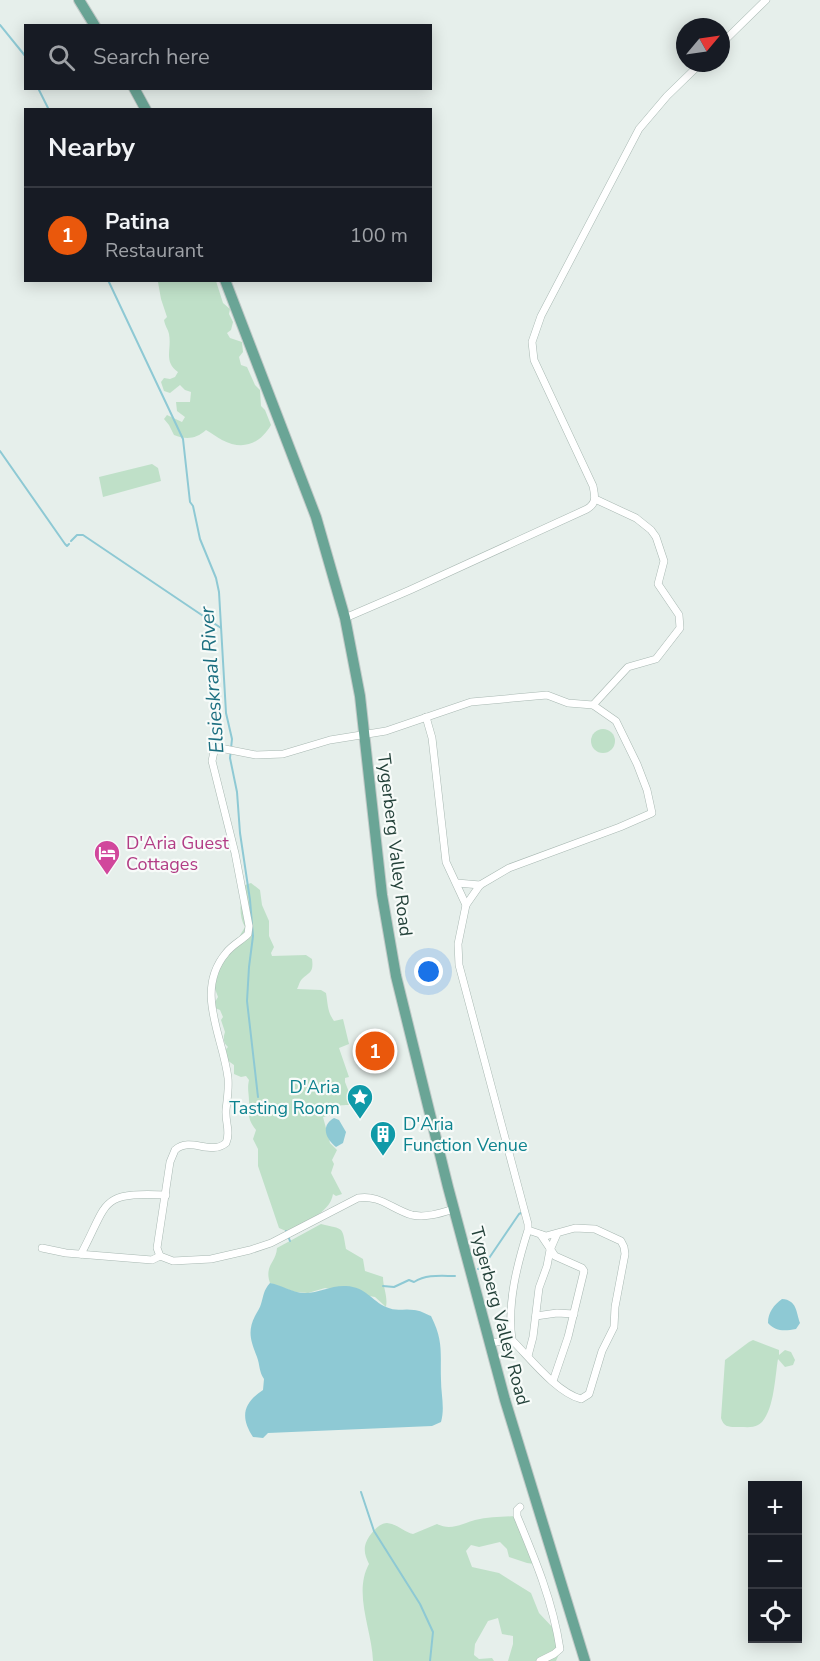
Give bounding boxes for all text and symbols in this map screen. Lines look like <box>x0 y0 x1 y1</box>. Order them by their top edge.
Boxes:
north arrow <box>676 18 730 72</box>
search box <box>24 24 432 90</box>
icon: search <box>45 41 78 74</box>
text: Search here <box>93 42 210 72</box>
text: Nearby <box>48 130 135 165</box>
text: Patina <box>105 207 170 237</box>
text: 1 <box>62 222 74 249</box>
text: 100 m <box>350 222 408 249</box>
text: Restaurant <box>105 237 203 264</box>
water label: Elsieskraal River <box>193 605 231 754</box>
street label: Tygerberg Valley Road <box>372 752 418 938</box>
place label: D'Aria Guest Cottages <box>126 831 230 876</box>
hotel icon: D'Aria Guest Cottages <box>92 838 122 876</box>
your location <box>414 957 443 986</box>
pin: 1 <box>356 1028 394 1074</box>
place label: D'Aria Tasting Room <box>229 1075 340 1120</box>
place icon: D'Aria Tasting Room <box>345 1082 375 1120</box>
place label: D'Aria Function Venue <box>403 1112 527 1157</box>
building icon: D'Aria Function Venue <box>368 1119 398 1157</box>
street label: Tygerberg Valley Road <box>465 1224 535 1408</box>
map controls <box>748 1481 802 1643</box>
button: + <box>748 1481 802 1535</box>
button: − <box>748 1535 802 1589</box>
button: locate <box>748 1589 802 1643</box>

